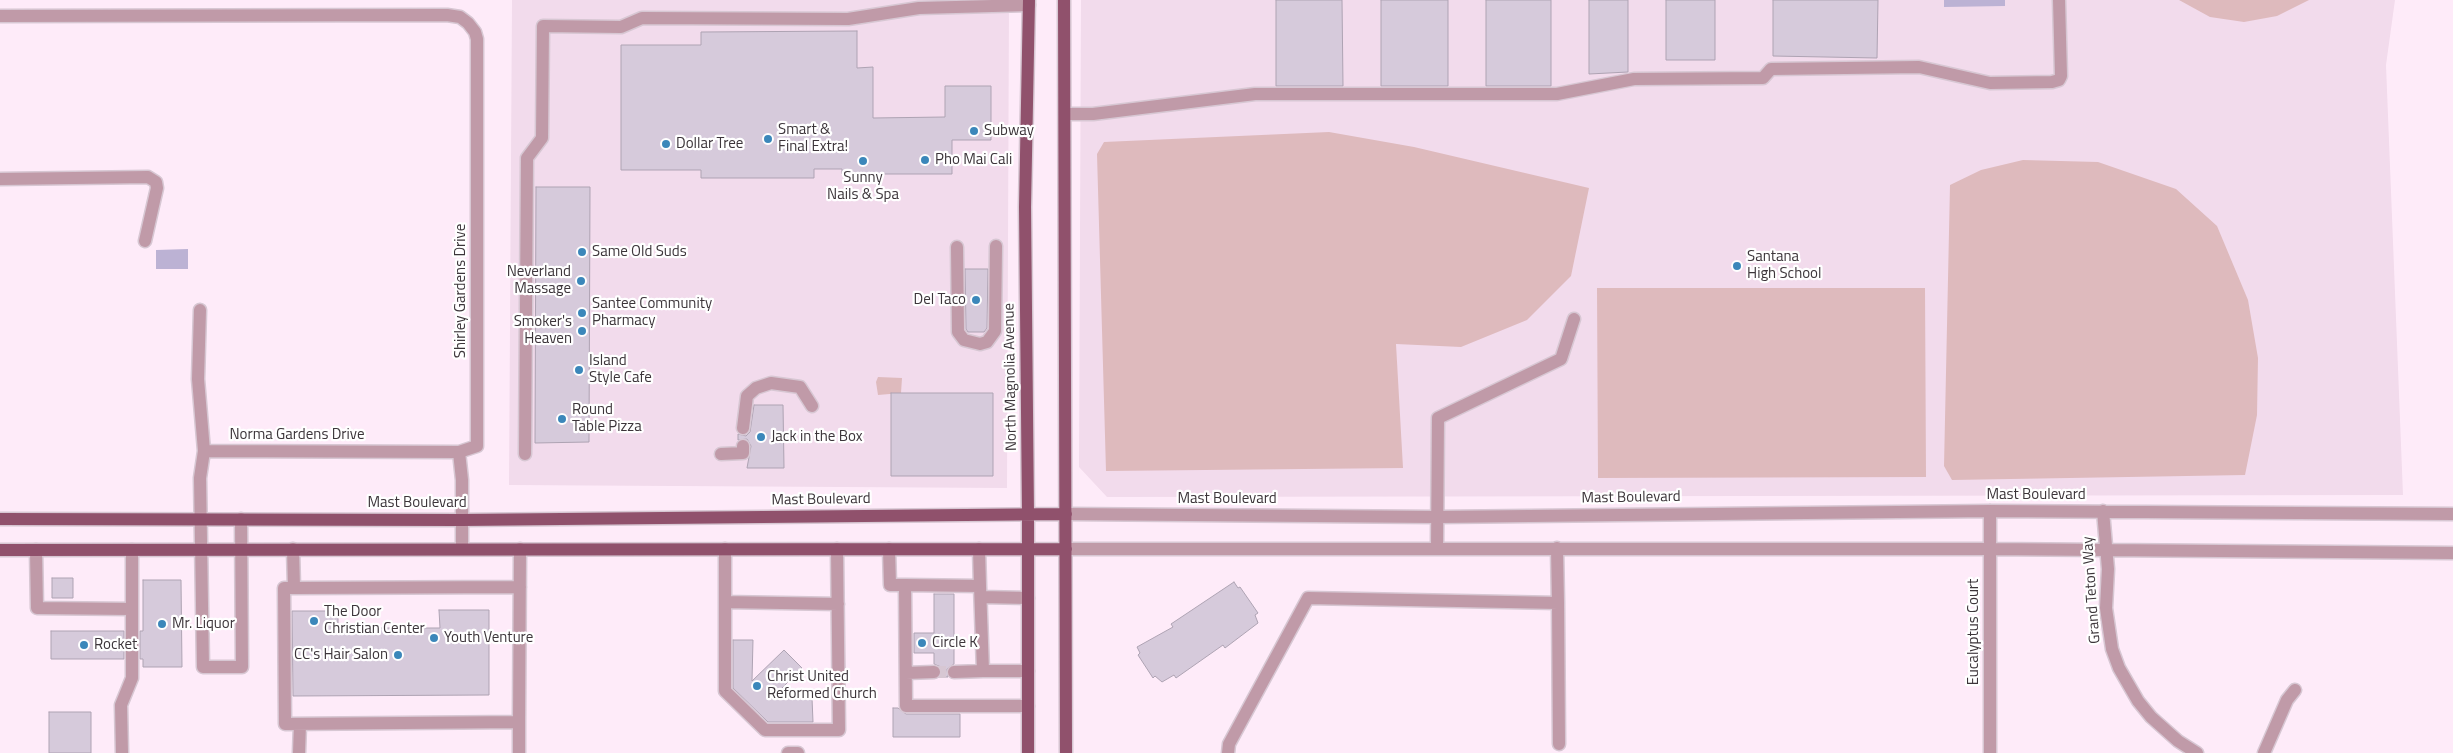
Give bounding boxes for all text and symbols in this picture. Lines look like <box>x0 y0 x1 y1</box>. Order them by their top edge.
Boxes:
place label: Smart & Final Extra! <box>778 121 848 156</box>
place label: Subway <box>984 122 1034 140</box>
marker: Subway <box>968 125 980 137</box>
marker: Smart & Final Extra! <box>762 133 774 145</box>
place label: Dollar Tree <box>676 135 743 153</box>
marker: Dollar Tree <box>660 138 672 150</box>
place label: Pho Mai Cali <box>935 151 1012 169</box>
marker: Pho Mai Cali <box>919 154 931 166</box>
marker: Sunny Nails & Spa <box>857 155 869 167</box>
place label: Sunny Nails & Spa <box>827 169 899 204</box>
street label: Shirley Gardens Drive <box>452 224 470 358</box>
place label: Same Old Suds <box>592 243 687 261</box>
marker: Same Old Suds <box>576 246 588 258</box>
place label: Santana High School <box>1747 248 1822 283</box>
marker: Santana High School <box>1731 260 1743 272</box>
place label: Neverland Massage <box>507 263 571 298</box>
marker: Neverland Massage <box>575 275 587 287</box>
place label: Del Taco <box>914 291 966 309</box>
marker: Del Taco <box>970 294 982 306</box>
place label: Santee Community Pharmacy <box>592 295 712 330</box>
street label: North Magnolia Avenue <box>1001 303 1021 451</box>
marker: Santee Community Pharmacy <box>576 307 588 319</box>
place label: Smoker's Heaven <box>514 313 572 348</box>
marker: Smoker's Heaven <box>576 325 588 337</box>
place label: Island Style Cafe <box>589 352 652 387</box>
marker: Island Style Cafe <box>573 364 585 376</box>
place label: Round Table Pizza <box>572 401 642 436</box>
marker: Round Table Pizza <box>556 413 568 425</box>
street label: Norma Gardens Drive <box>230 426 364 444</box>
place label: Jack in the Box <box>771 428 862 446</box>
marker: Jack in the Box <box>755 431 767 443</box>
street label: Mast Boulevard <box>1986 486 2086 504</box>
street label: Mast Boulevard <box>1581 488 1681 508</box>
street label: Mast Boulevard <box>771 490 871 510</box>
street label: Mast Boulevard <box>1177 490 1277 508</box>
street label: Mast Boulevard <box>367 494 467 512</box>
street label: Grand Teton Way <box>2079 536 2105 644</box>
street label: Eucalyptus Court <box>1965 579 1983 685</box>
place label: The Door Christian Center <box>324 603 425 638</box>
place label: Mr. Liquor <box>172 615 235 633</box>
marker: The Door Christian Center <box>308 615 320 627</box>
marker: Mr. Liquor <box>156 618 168 630</box>
place label: Youth Venture <box>444 629 533 647</box>
marker: Youth Venture <box>428 632 440 644</box>
place label: Circle K <box>932 634 978 652</box>
place label: Rocket <box>94 636 137 654</box>
marker: Circle K <box>916 637 928 649</box>
marker: Rocket <box>78 639 90 651</box>
place label: CC's Hair Salon <box>294 646 388 664</box>
marker: CC's Hair Salon <box>392 649 404 661</box>
place label: Christ United Reformed Church <box>767 668 877 703</box>
marker: Christ United Reformed Church <box>751 680 763 692</box>

